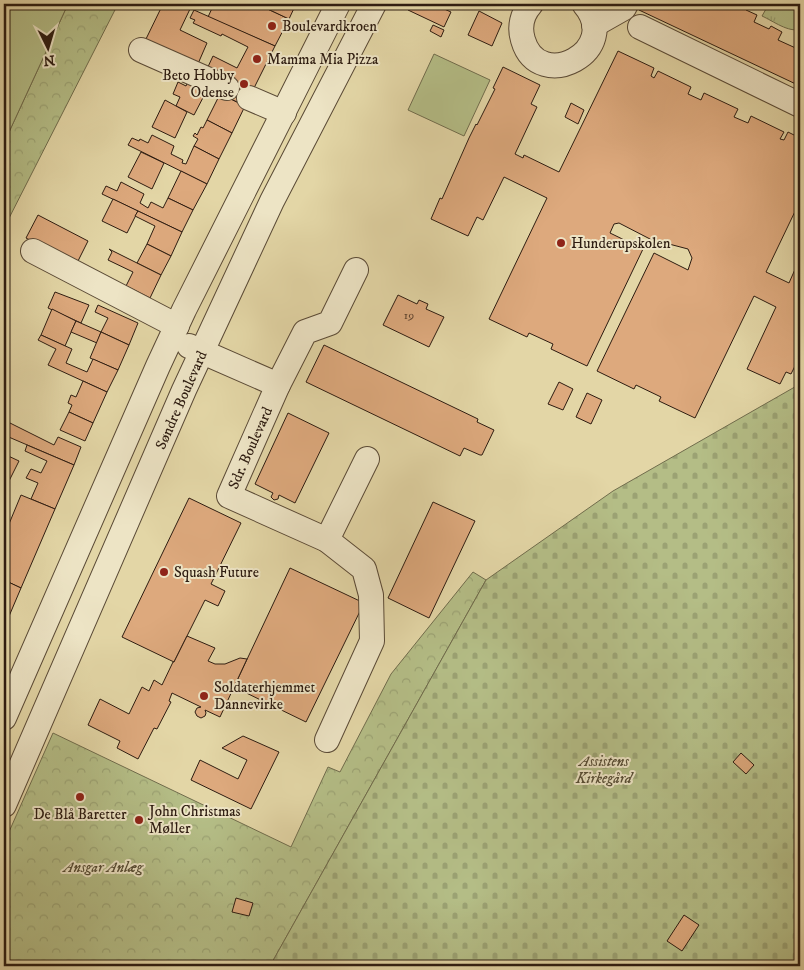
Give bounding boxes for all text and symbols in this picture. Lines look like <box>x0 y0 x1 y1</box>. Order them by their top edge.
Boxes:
place label: Boulevardkroen <box>282 17 377 36</box>
marker: Boulevardkroen <box>266 20 278 32</box>
north arrow <box>22 22 72 72</box>
text: N <box>42 50 56 69</box>
place label: Mamma Mia Pizza <box>267 50 379 69</box>
marker: Mamma Mia Pizza <box>251 53 263 65</box>
place label: Beto Hobby Odense <box>162 66 235 102</box>
marker: Beto Hobby Odense <box>238 78 250 90</box>
place label: Hunderupskolen <box>571 234 671 253</box>
marker: Hunderupskolen <box>555 237 567 249</box>
house number: 19 <box>404 308 414 323</box>
street label: Søndre Boulevard <box>151 347 212 453</box>
street label: Sdr. Boulevard <box>224 404 277 492</box>
place label: Squash Future <box>174 563 259 582</box>
marker: Squash Future <box>158 566 170 578</box>
place label: Soldaterhjemmet Dannevirke <box>214 678 315 714</box>
marker: Soldaterhjemmet Dannevirke <box>198 690 210 702</box>
park label: Assistens Kirkegård <box>575 752 635 788</box>
marker: De Blå Baretter <box>74 791 86 803</box>
place label: John Christmas Møller <box>147 802 241 838</box>
place label: De Blå Baretter <box>33 805 127 824</box>
marker: John Christmas Møller <box>133 814 145 826</box>
park label: Ansgar Anlæg <box>61 858 144 877</box>

